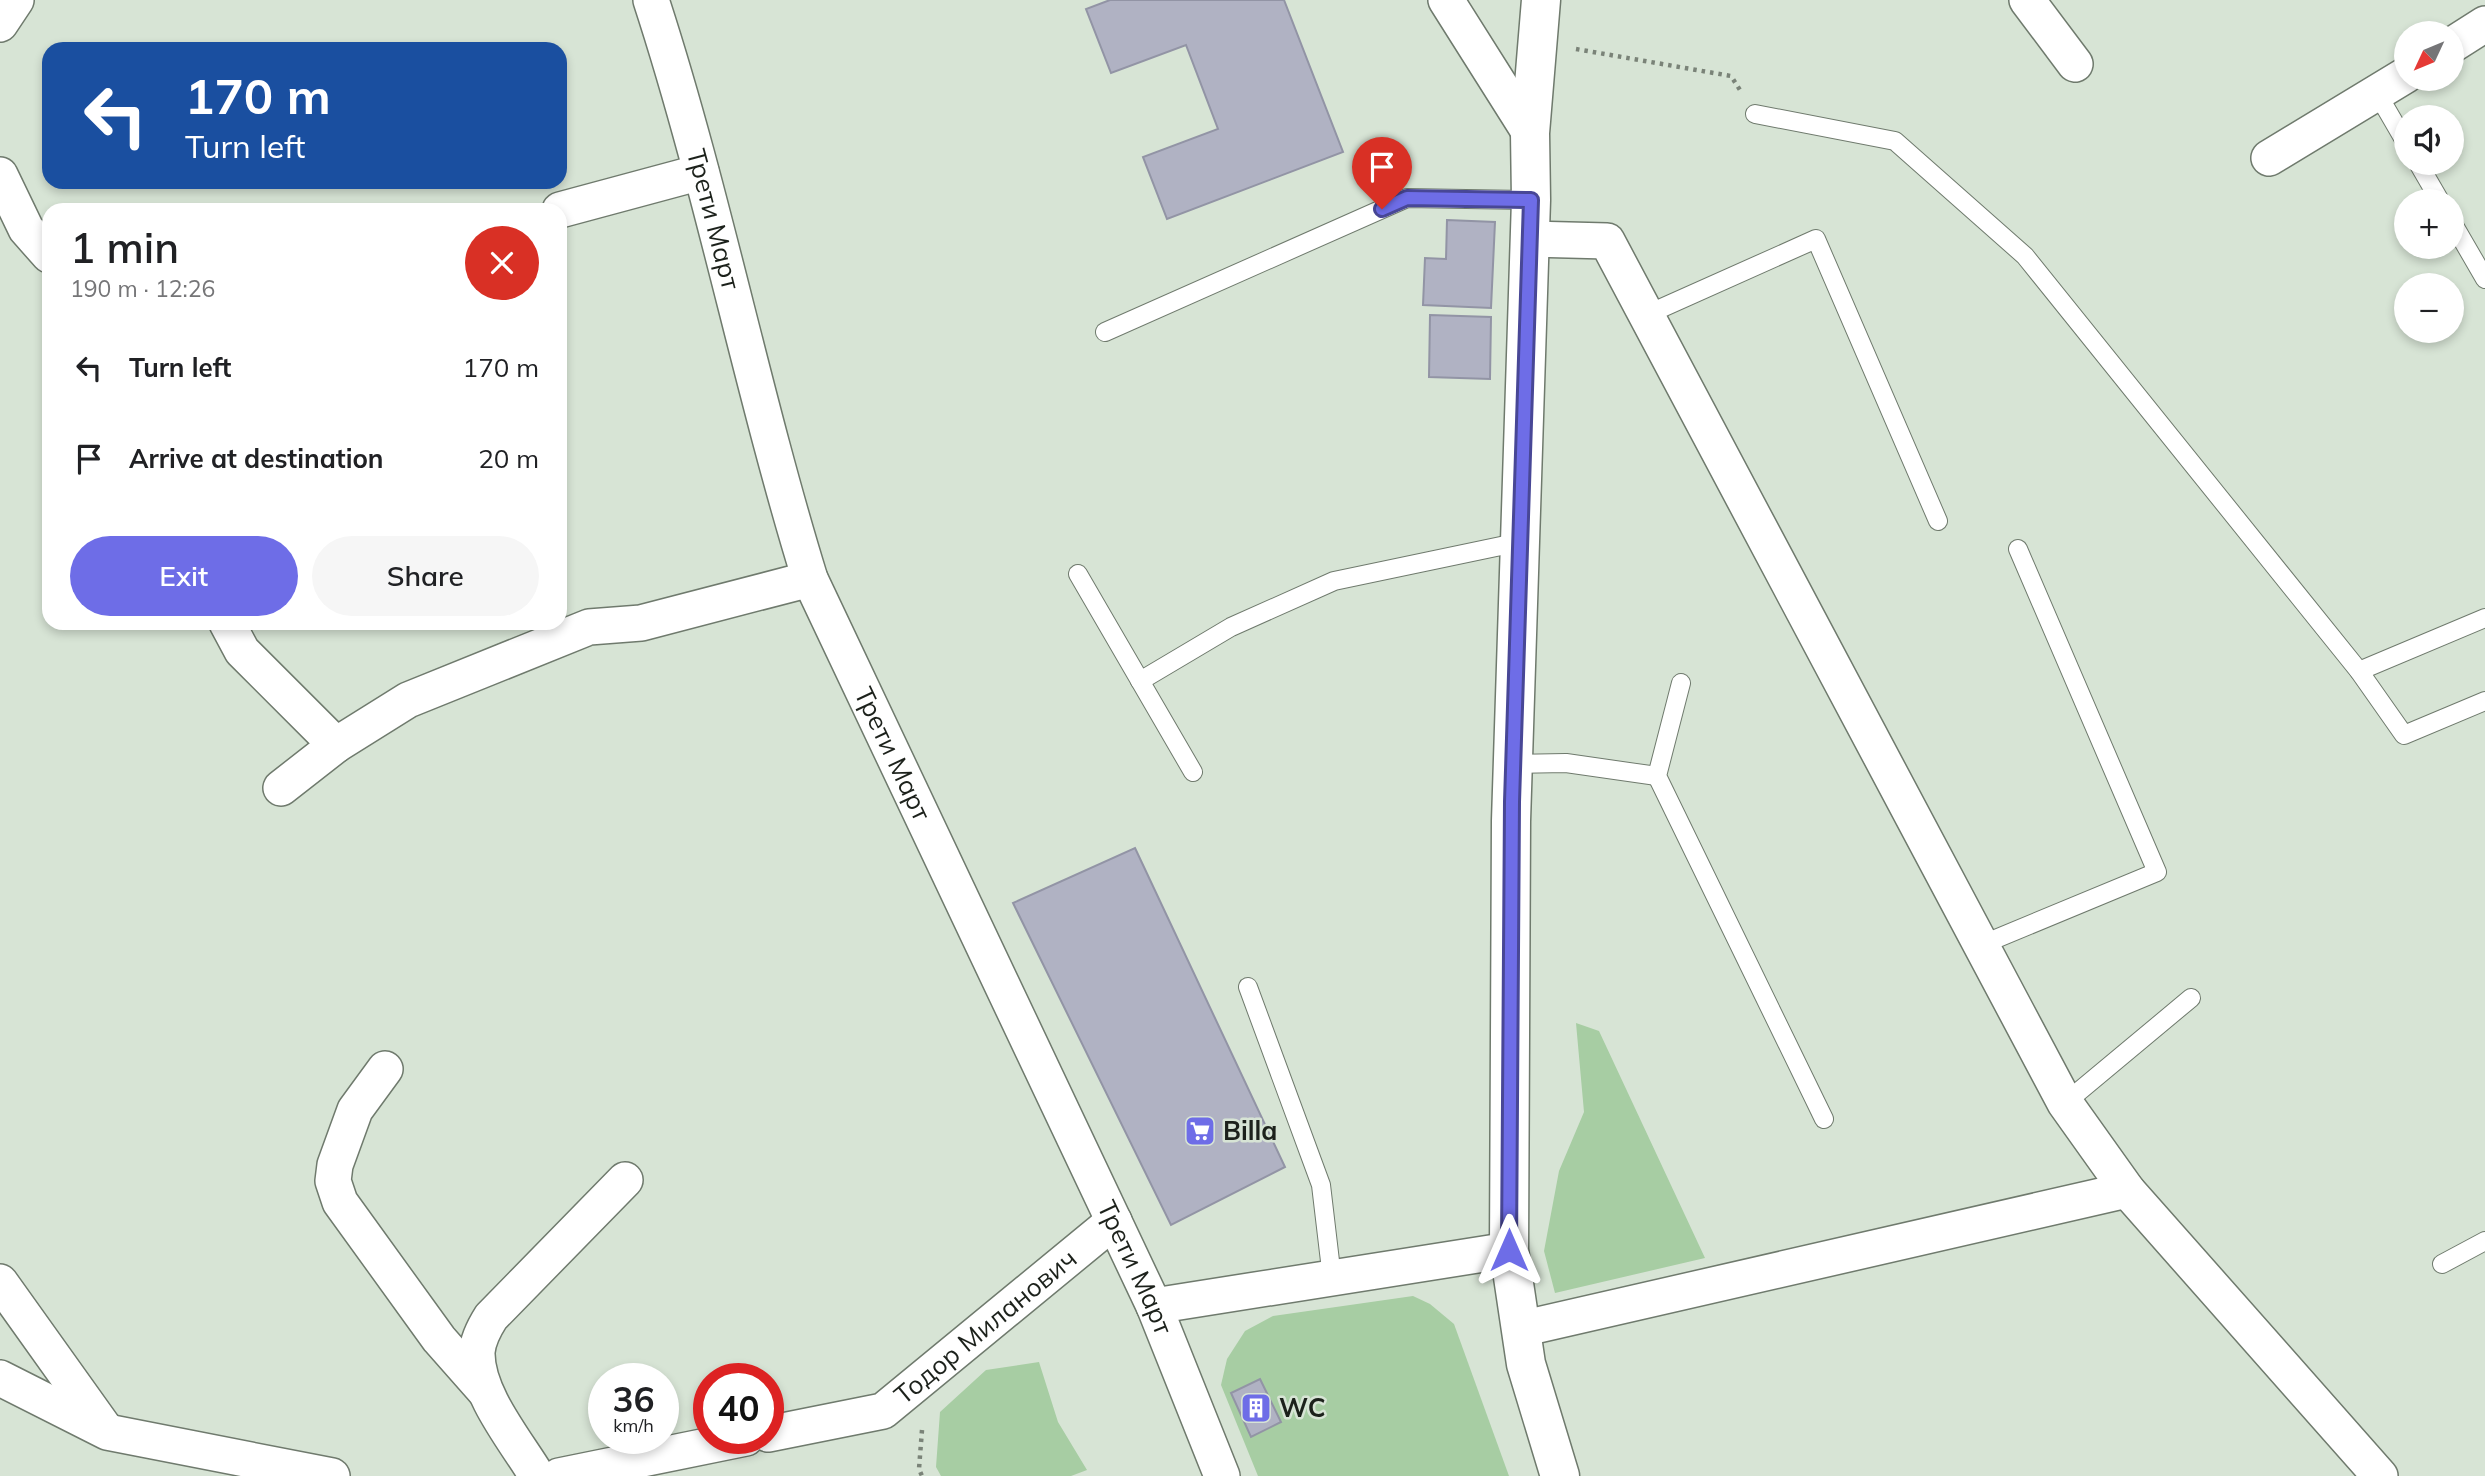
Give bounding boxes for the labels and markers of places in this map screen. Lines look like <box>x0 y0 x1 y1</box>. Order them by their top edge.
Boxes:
pin <box>1352 137 1412 209</box>
supermarket icon: Billa <box>1183 1114 1217 1148</box>
place label: Billa <box>1223 1114 1277 1147</box>
building icon: WC <box>1239 1391 1273 1425</box>
place label: WC <box>1279 1391 1326 1424</box>

